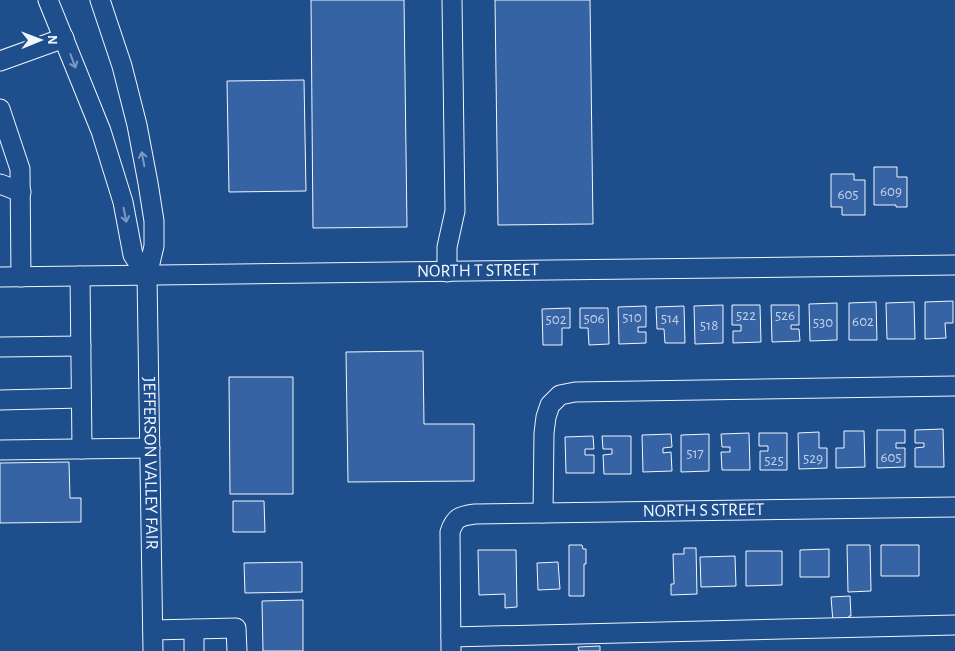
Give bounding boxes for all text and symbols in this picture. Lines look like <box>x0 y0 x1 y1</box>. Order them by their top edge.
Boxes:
north arrow <box>15 15 65 65</box>
text: N <box>45 35 59 45</box>
one-way arrow <box>69 53 79 68</box>
one-way arrow <box>138 151 148 167</box>
house number: 609 <box>880 184 902 199</box>
house number: 605 <box>837 187 859 202</box>
one-way arrow <box>121 207 131 223</box>
street label: NORTH T STREET <box>417 261 539 281</box>
house number: 522 <box>736 308 756 323</box>
house number: 526 <box>775 308 795 323</box>
house number: 510 <box>622 310 642 325</box>
house number: 506 <box>583 311 605 326</box>
house number: 514 <box>661 311 679 326</box>
house number: 502 <box>545 312 567 327</box>
house number: 602 <box>852 314 874 329</box>
house number: 530 <box>813 315 833 330</box>
house number: 518 <box>700 318 718 333</box>
street label: JEFFERSON VALLEY FAIR <box>140 377 160 550</box>
house number: 517 <box>686 446 704 461</box>
house number: 605 <box>880 450 902 465</box>
house number: 529 <box>803 451 823 466</box>
house number: 525 <box>764 453 784 468</box>
street label: NORTH S STREET <box>642 501 765 521</box>

